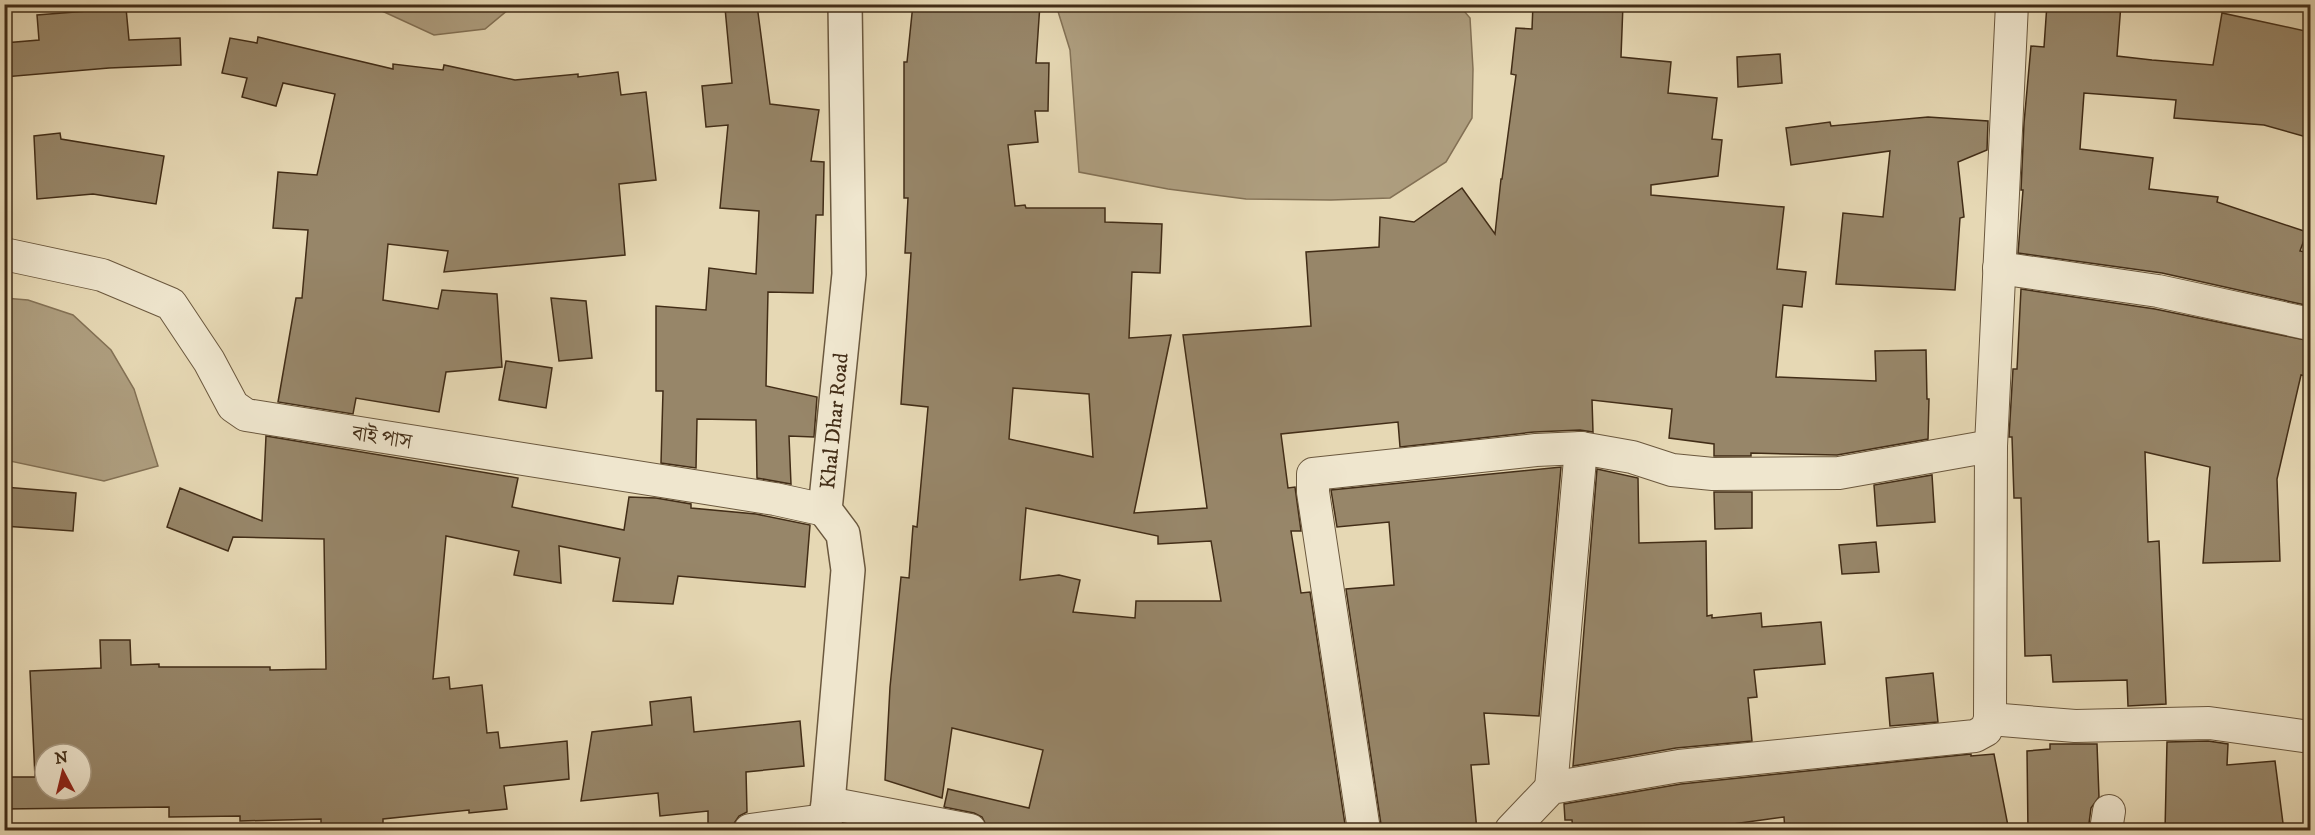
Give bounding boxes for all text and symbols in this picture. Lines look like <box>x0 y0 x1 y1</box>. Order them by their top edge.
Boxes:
street label: Khal Dhar Road <box>815 351 855 490</box>
street label: বাই পাস <box>349 420 415 456</box>
north arrow <box>33 742 93 802</box>
text: N <box>54 747 69 769</box>

